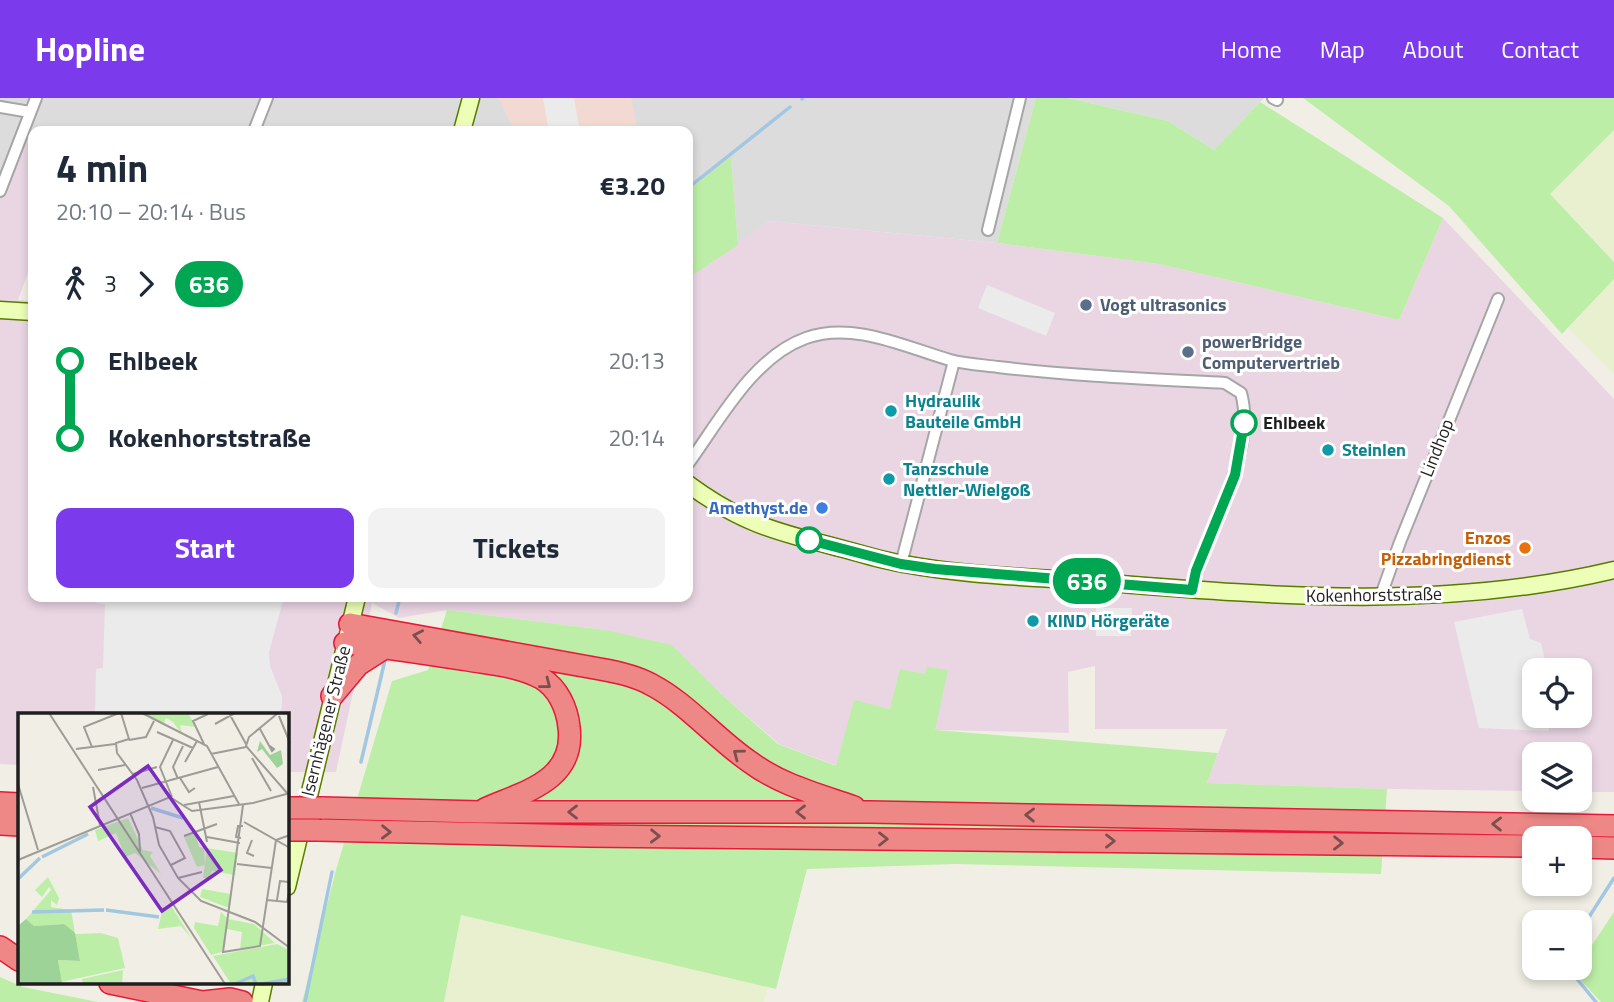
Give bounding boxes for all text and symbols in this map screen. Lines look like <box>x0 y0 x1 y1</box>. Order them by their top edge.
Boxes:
text: Hopline <box>35 24 145 74</box>
text: Home <box>1221 31 1282 67</box>
text: Map <box>1320 31 1365 67</box>
text: About <box>1403 31 1463 67</box>
text: Contact <box>1501 31 1579 67</box>
text: 4 min <box>56 139 148 197</box>
text: €3.20 <box>600 166 665 205</box>
text: 20:10 – 20:14 · Bus <box>56 194 246 229</box>
icon: walk <box>56 265 94 303</box>
icon: forward <box>127 265 165 303</box>
text: 3 <box>104 266 117 301</box>
text: 636 <box>189 266 229 302</box>
place label: Vogt ultrasonics <box>1100 291 1227 318</box>
marker: Vogt ultrasonics <box>1078 297 1094 313</box>
place label: powerBridge Computervertrieb <box>1202 328 1340 376</box>
text: Ehlbeek <box>108 341 198 380</box>
text: 20:13 <box>608 343 665 378</box>
marker: powerBridge Computervertrieb <box>1180 344 1196 360</box>
place label: Hydraulik Bauteile GmbH <box>905 387 1021 435</box>
marker: Hydraulik Bauteile GmbH <box>883 403 899 419</box>
place label: Ehlbeek <box>1263 409 1326 436</box>
marker: Ehlbeek <box>1231 410 1257 436</box>
street label: Lindhop <box>1413 415 1460 481</box>
text: Kokenhorststraße <box>108 418 311 457</box>
text: 20:14 <box>608 420 665 455</box>
place label: Steinlen <box>1342 436 1406 463</box>
marker: Steinlen <box>1320 442 1336 458</box>
place label: Tanzschule Nettler-Wielgoß <box>903 455 1031 503</box>
marker: Tanzschule Nettler-Wielgoß <box>881 471 897 487</box>
place label: Amethyst.de <box>709 494 808 521</box>
marker: Amethyst.de <box>814 500 830 516</box>
button: Start <box>56 508 354 588</box>
button: Tickets <box>368 508 665 588</box>
place label: Enzos Pizzabringdienst <box>1381 524 1511 572</box>
unlabelled marker <box>796 527 822 553</box>
marker: Enzos Pizzabringdienst <box>1517 540 1533 556</box>
line badge: 636 <box>1047 558 1127 604</box>
text: 636 <box>1067 563 1107 599</box>
street label: Kokenhorststraße <box>1306 580 1442 609</box>
place label: KIND Hörgeräte <box>1047 607 1170 634</box>
marker: KIND Hörgeräte <box>1025 613 1041 629</box>
one-way arrow <box>412 629 424 644</box>
street label: Isernhägener Straße <box>294 643 357 799</box>
map controls <box>1522 658 1592 980</box>
button: locate <box>1522 658 1592 728</box>
one-way arrow <box>539 676 551 689</box>
inset map <box>18 713 289 984</box>
button: layers <box>1522 742 1592 812</box>
one-way arrow <box>734 750 746 762</box>
one-way arrow <box>567 804 578 820</box>
one-way arrow <box>795 804 805 820</box>
one-way arrow <box>1025 808 1036 823</box>
one-way arrow <box>1491 816 1502 832</box>
one-way arrow <box>381 824 392 840</box>
button: + <box>1522 826 1592 896</box>
one-way arrow <box>650 829 661 844</box>
one-way arrow <box>878 831 889 847</box>
one-way arrow <box>1105 833 1116 849</box>
one-way arrow <box>1332 836 1343 851</box>
button: − <box>1522 910 1592 980</box>

